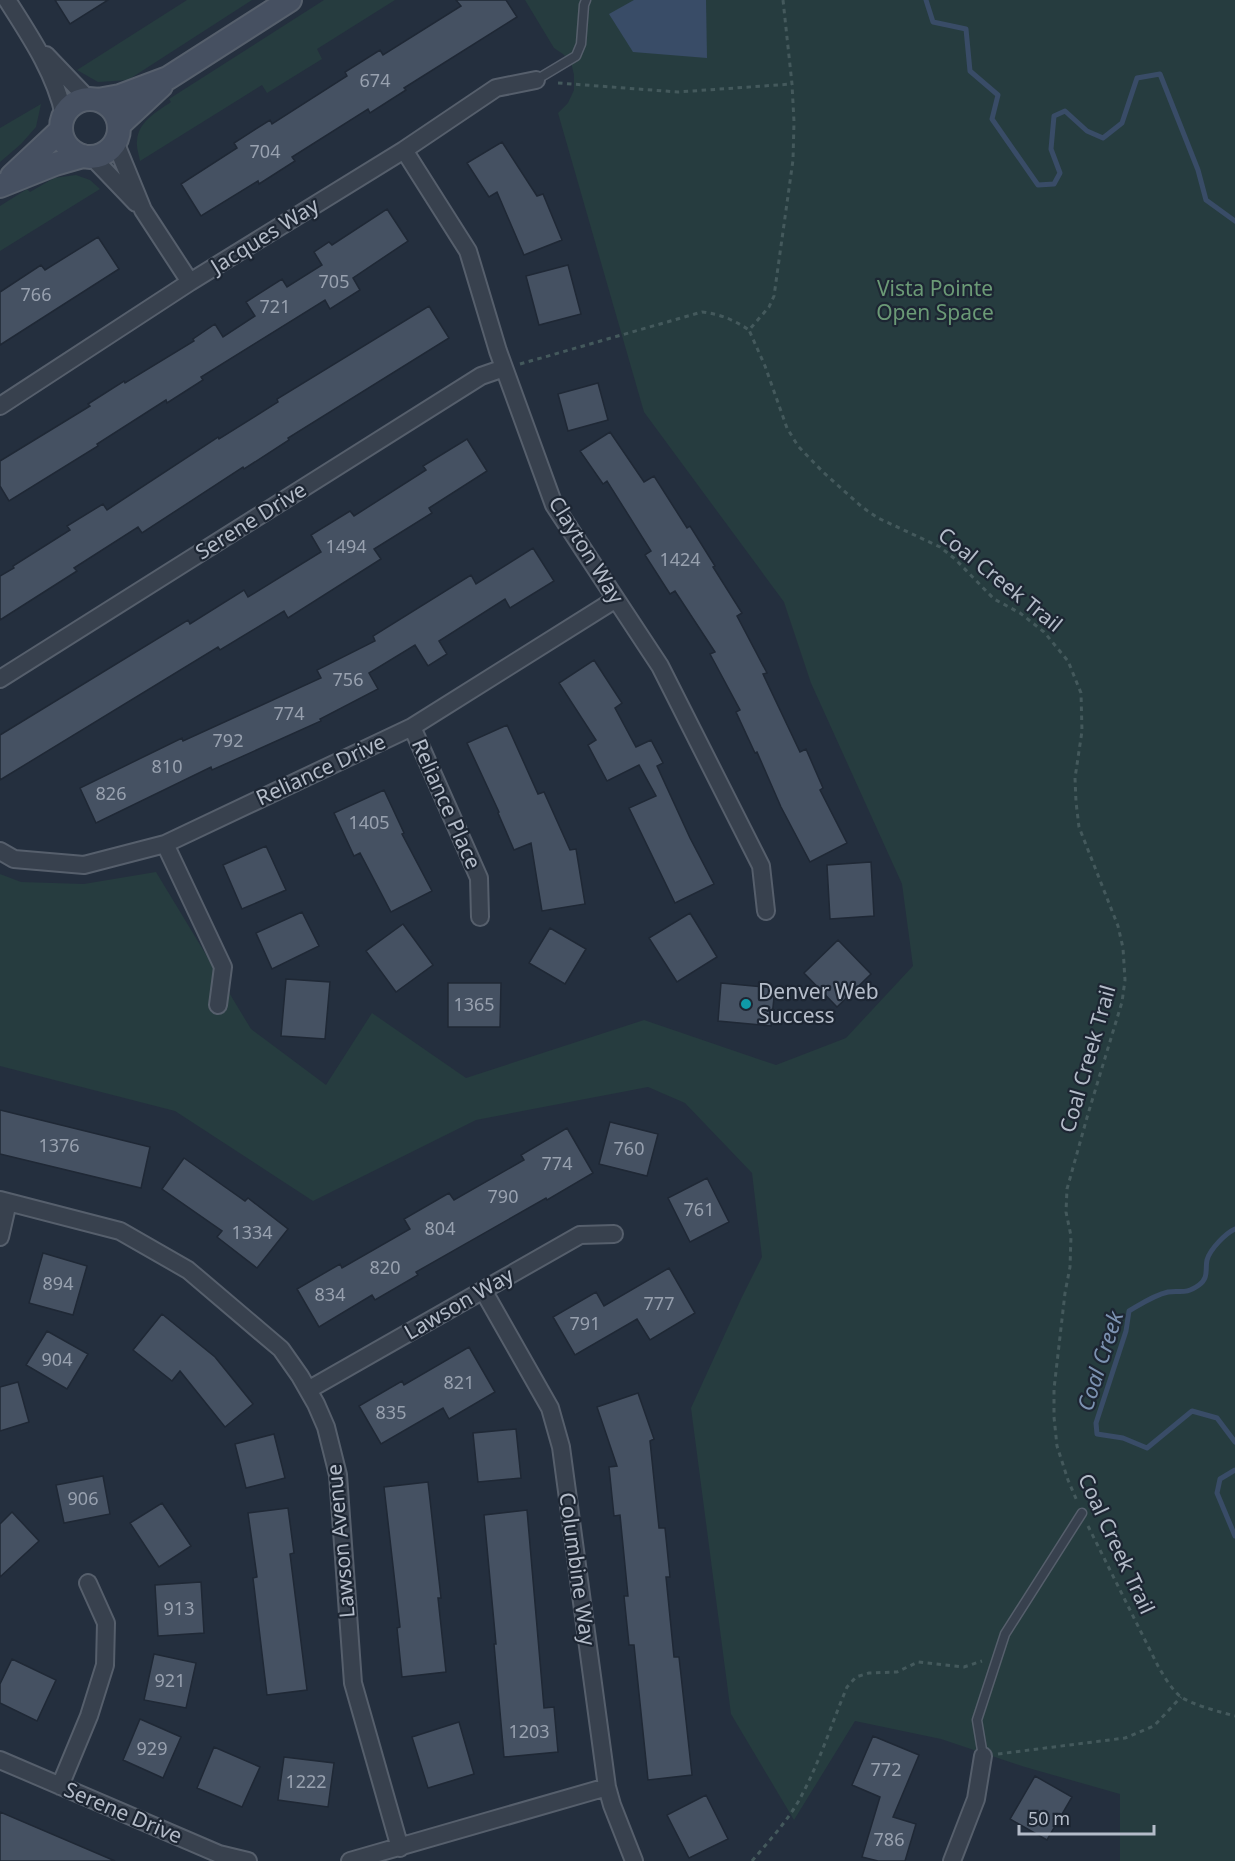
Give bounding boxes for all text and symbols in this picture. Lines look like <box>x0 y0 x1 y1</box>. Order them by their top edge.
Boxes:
house number: 674 <box>360 68 390 92</box>
house number: 704 <box>250 139 280 163</box>
street label: Jacques Way <box>203 191 324 281</box>
house number: 705 <box>319 269 349 293</box>
park label: Vista Pointe Open Space <box>876 274 994 326</box>
house number: 766 <box>21 282 51 306</box>
house number: 721 <box>260 294 290 318</box>
street label: Serene Drive <box>190 475 311 565</box>
street label: Clayton Way <box>543 491 631 609</box>
street label: Coal Creek Trail <box>933 521 1069 638</box>
house number: 1494 <box>325 534 367 558</box>
house number: 1424 <box>659 547 701 571</box>
house number: 756 <box>333 667 363 691</box>
house number: 774 <box>274 701 304 725</box>
street label: Reliance Drive <box>251 727 390 811</box>
house number: 792 <box>213 728 243 752</box>
street label: Reliance Place <box>406 734 488 873</box>
house number: 810 <box>152 754 182 778</box>
house number: 826 <box>96 781 126 805</box>
house number: 1405 <box>348 810 390 834</box>
place label: Denver Web Success <box>758 977 879 1029</box>
street label: Coal Creek Trail <box>1053 982 1121 1136</box>
house number: 1365 <box>453 992 495 1016</box>
marker: Denver Web Success <box>739 997 753 1011</box>
house number: 1376 <box>38 1133 80 1157</box>
house number: 760 <box>614 1136 644 1160</box>
house number: 774 <box>542 1151 572 1175</box>
house number: 790 <box>488 1184 518 1208</box>
house number: 761 <box>684 1197 714 1221</box>
house number: 804 <box>425 1216 455 1240</box>
house number: 1334 <box>231 1220 273 1244</box>
house number: 820 <box>370 1255 400 1279</box>
street label: Lawson Way <box>399 1260 519 1346</box>
house number: 894 <box>43 1271 73 1295</box>
house number: 834 <box>315 1282 345 1306</box>
house number: 777 <box>644 1291 674 1315</box>
water label: Coal Creek <box>1069 1306 1130 1414</box>
house number: 791 <box>570 1311 600 1335</box>
house number: 904 <box>42 1347 72 1371</box>
house number: 821 <box>444 1370 474 1394</box>
house number: 835 <box>376 1400 406 1424</box>
street label: Lawson Avenue <box>319 1463 361 1619</box>
street label: Coal Creek Trail <box>1072 1469 1162 1618</box>
house number: 906 <box>68 1486 98 1510</box>
street label: Columbine Way <box>553 1491 603 1647</box>
house number: 913 <box>164 1596 194 1620</box>
house number: 921 <box>155 1668 185 1692</box>
house number: 1203 <box>508 1719 550 1743</box>
house number: 929 <box>137 1736 167 1760</box>
house number: 772 <box>871 1757 901 1781</box>
house number: 1222 <box>285 1769 327 1793</box>
street label: Serene Drive <box>60 1775 187 1850</box>
scale bar <box>1019 1798 1154 1836</box>
text: 50 m <box>1028 1806 1070 1830</box>
house number: 786 <box>874 1827 904 1851</box>

